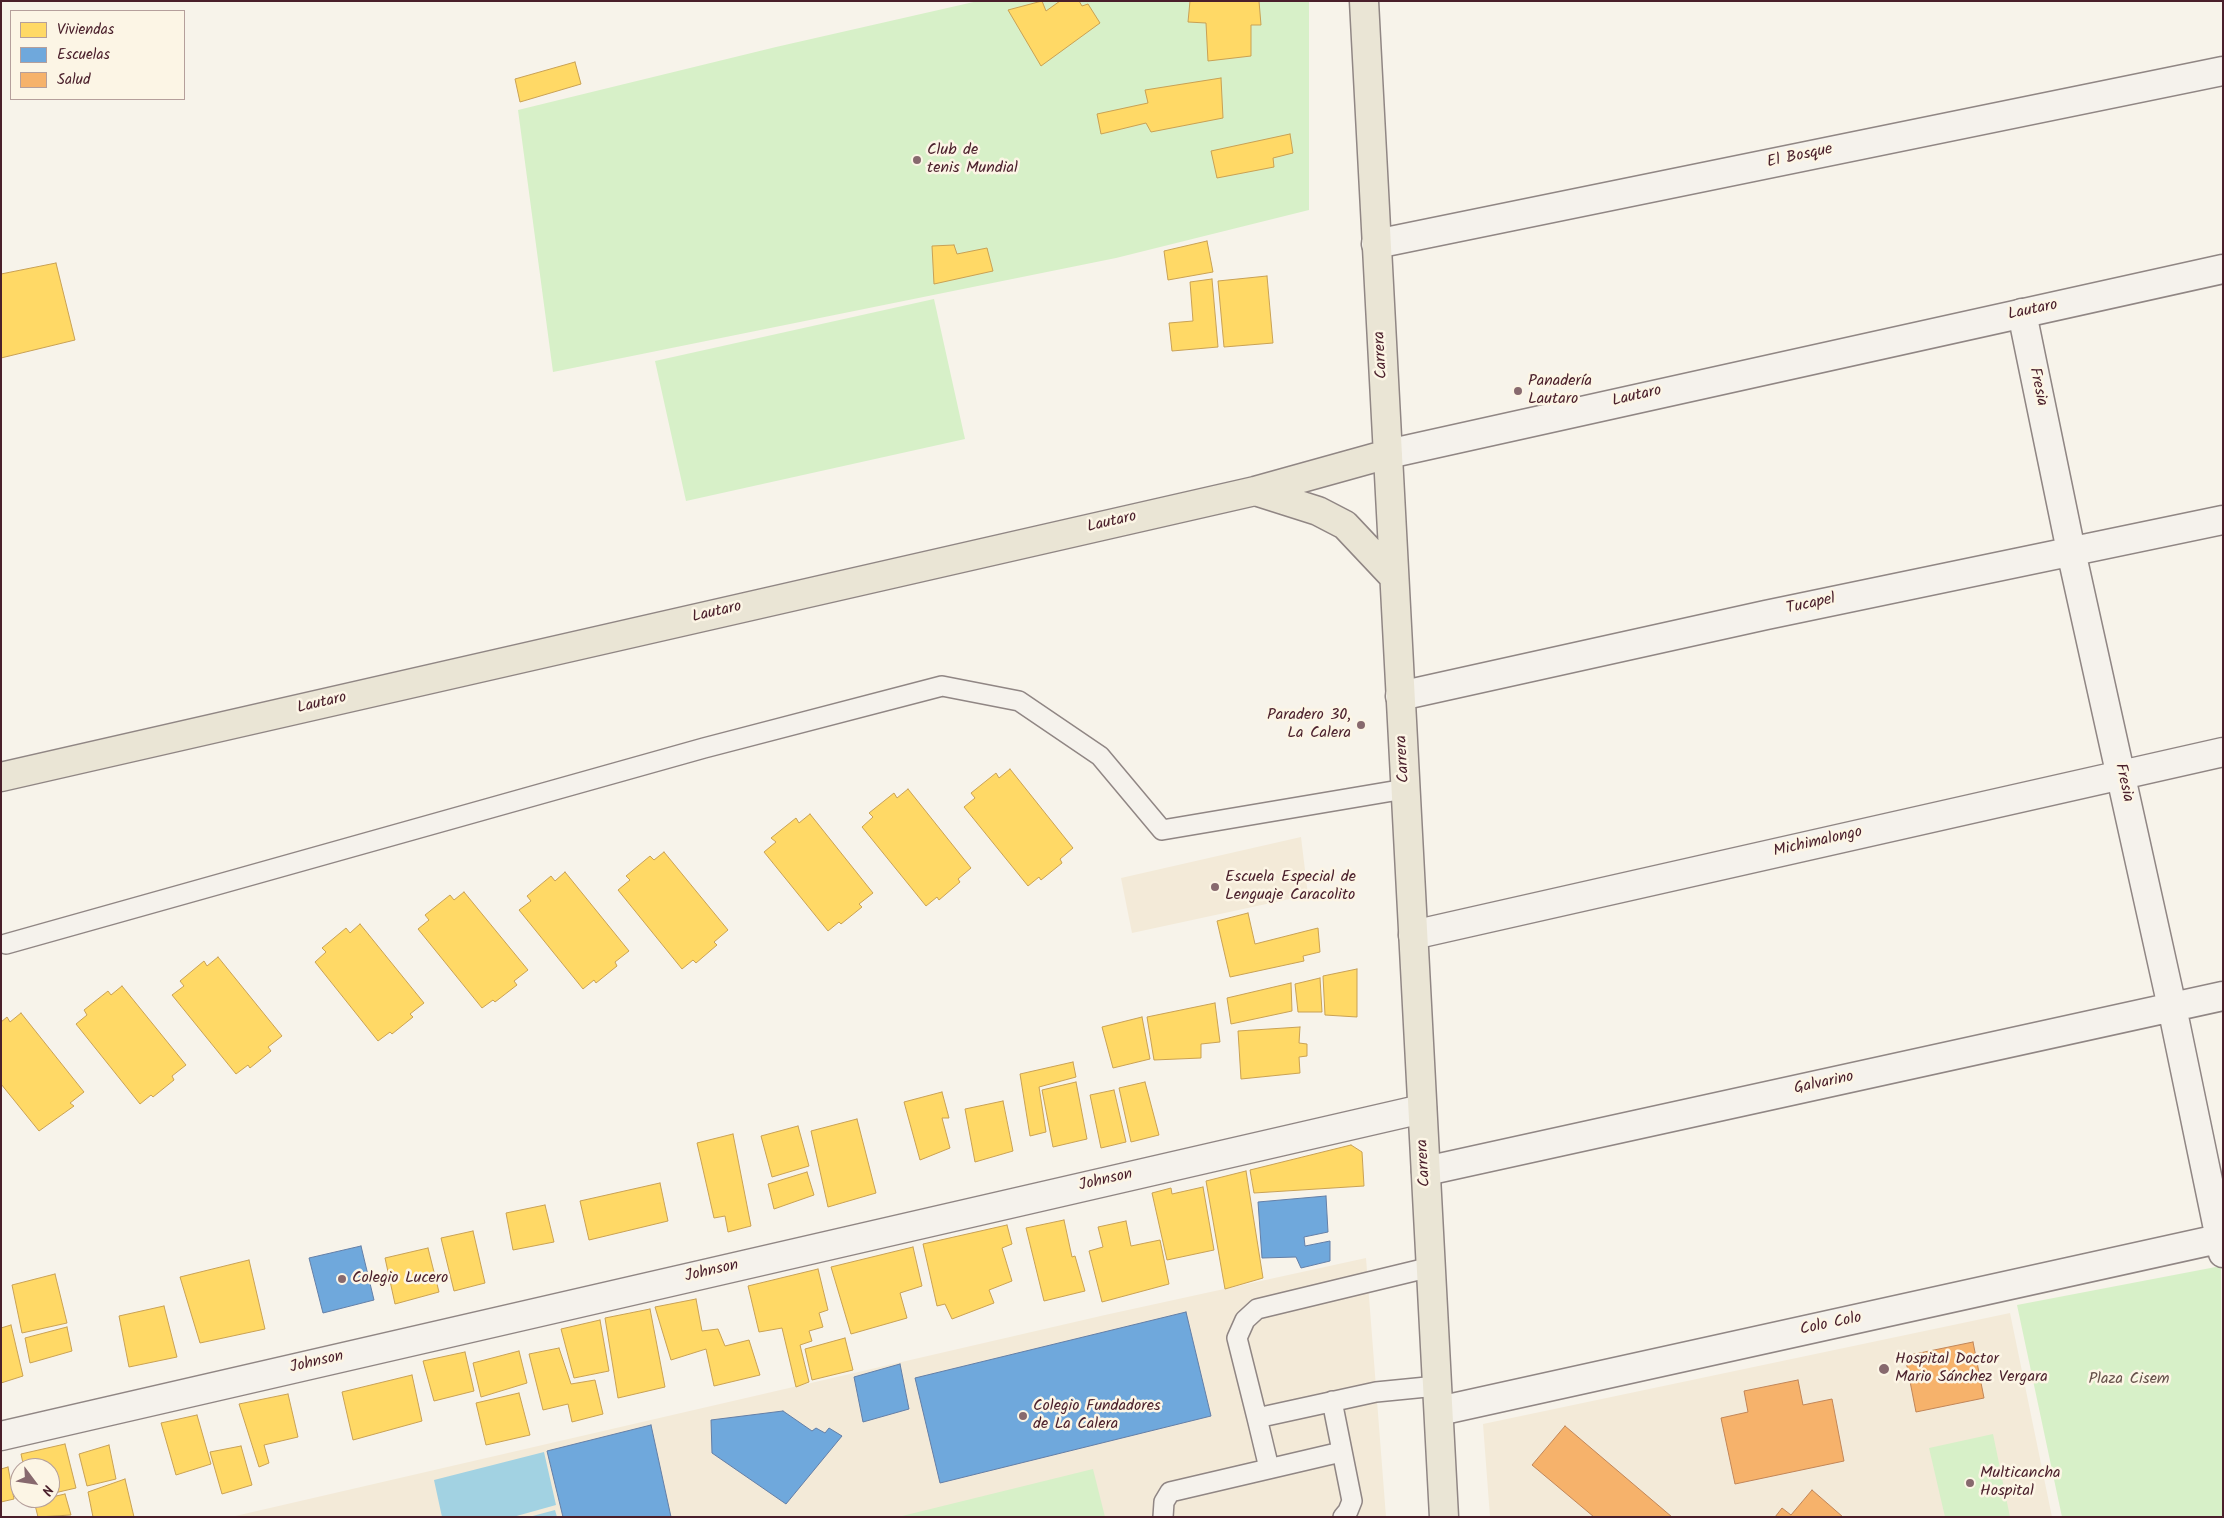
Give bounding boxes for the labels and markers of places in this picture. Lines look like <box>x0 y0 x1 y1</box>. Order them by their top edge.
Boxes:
place label: Club de tenis Mundial <box>927 141 1018 179</box>
marker: Club de tenis Mundial <box>911 154 923 166</box>
place label: Panadería Lautaro <box>1528 372 1592 410</box>
marker: Panadería Lautaro <box>1512 385 1524 397</box>
place label: Paradero 30, La Calera <box>1267 706 1351 744</box>
marker: Paradero 30, La Calera <box>1355 719 1367 731</box>
place label: Escuela Especial de Lenguaje Caracolito <box>1225 868 1356 906</box>
marker: Escuela Especial de Lenguaje Caracolito <box>1209 881 1221 893</box>
place label: Colegio Lucero <box>352 1269 448 1289</box>
marker: Colegio Lucero <box>336 1273 348 1285</box>
place label: Hospital Doctor Mario Sánchez Vergara <box>1895 1350 2048 1388</box>
marker: Hospital Doctor Mario Sánchez Vergara <box>1877 1362 1891 1376</box>
place label: Colegio Fundadores de La Calera <box>1033 1397 1161 1435</box>
marker: Colegio Fundadores de La Calera <box>1017 1410 1029 1422</box>
place label: Multicancha Hospital <box>1980 1464 2061 1502</box>
marker: Multicancha Hospital <box>1964 1477 1976 1489</box>

